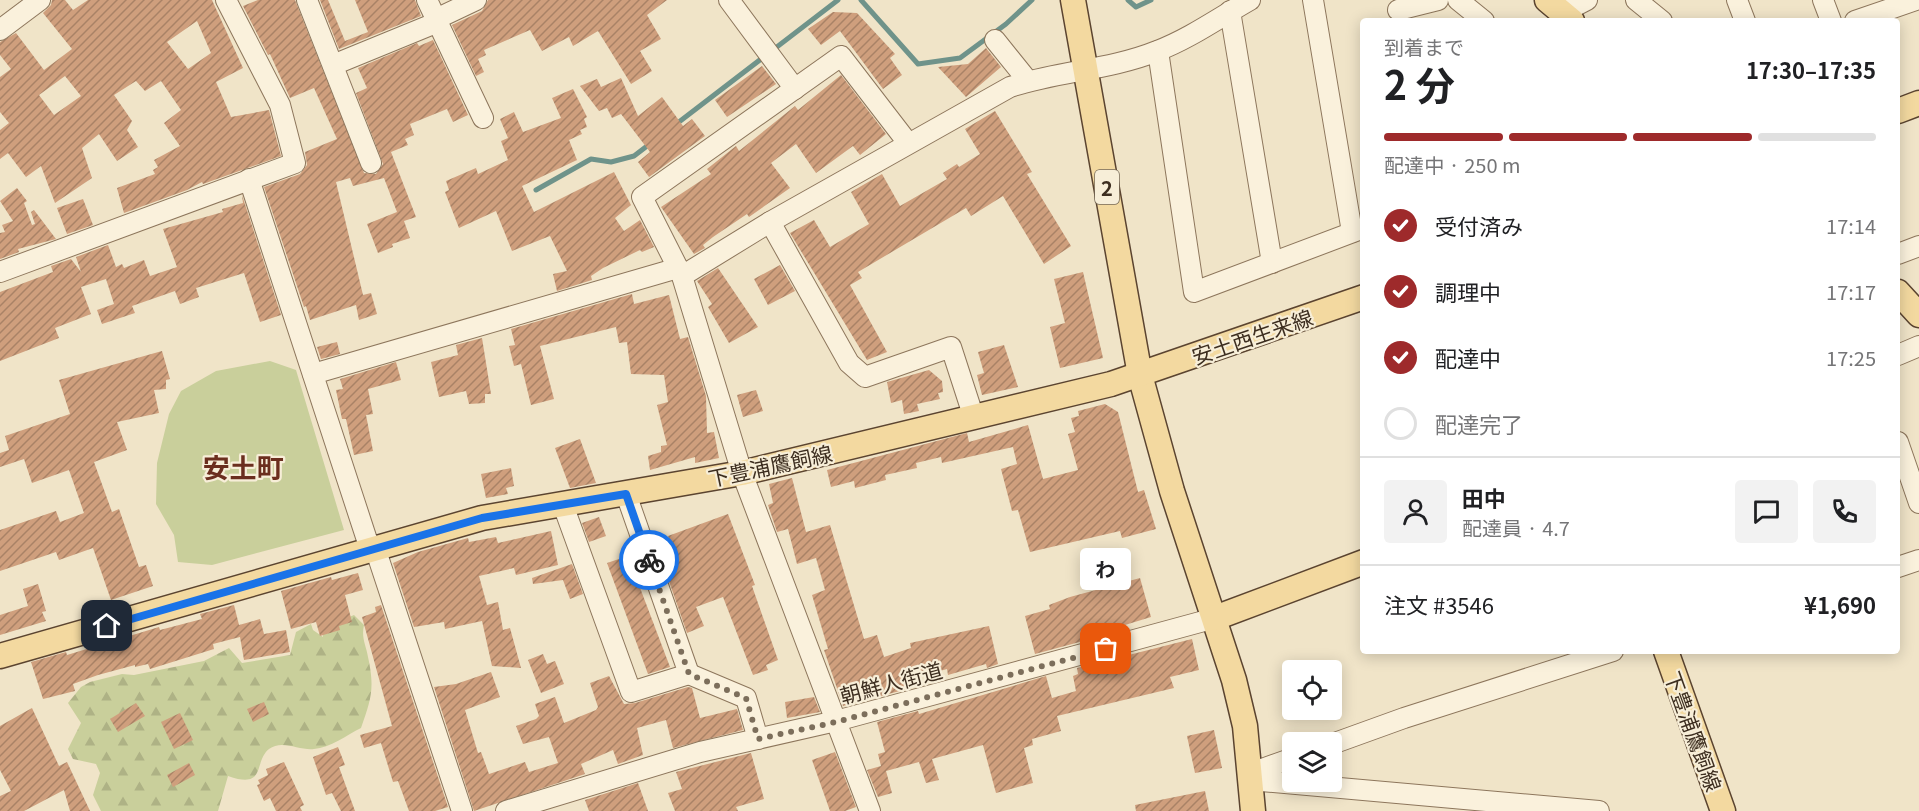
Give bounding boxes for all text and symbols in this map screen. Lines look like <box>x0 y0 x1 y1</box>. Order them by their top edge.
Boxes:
text: 到着まで <box>1384 32 1464 61</box>
text: 17:30–17:35 <box>1746 53 1876 85</box>
text: 2 分 <box>1384 55 1455 111</box>
text: 配達中 · 250 m <box>1384 150 1520 179</box>
road number: 2 <box>1095 170 1119 204</box>
icon: check <box>1384 209 1417 242</box>
text: 受付済み <box>1435 209 1523 241</box>
text: 17:14 <box>1826 211 1876 240</box>
icon: check <box>1384 275 1417 308</box>
text: 調理中 <box>1435 275 1501 307</box>
text: 17:17 <box>1826 277 1876 306</box>
street label: 安土西生来線 <box>1188 301 1316 371</box>
icon: check <box>1384 341 1417 374</box>
text: 配達中 <box>1435 341 1501 373</box>
text: 17:25 <box>1826 343 1876 372</box>
text: 配達完了 <box>1435 407 1523 439</box>
street label: 下豊浦鷹飼線 <box>705 437 835 493</box>
district label: 安土町 <box>203 447 284 486</box>
button: person <box>1384 480 1447 543</box>
button: chat <box>1735 480 1798 543</box>
button: phone <box>1813 480 1876 543</box>
text: 田中 <box>1462 481 1506 513</box>
text: 配達員 · 4.7 <box>1462 513 1570 542</box>
courier <box>619 530 679 590</box>
icon: bike <box>633 544 666 577</box>
callout: わ <box>1080 547 1132 589</box>
text: わ <box>1096 554 1116 583</box>
text: 注文 #3546 <box>1384 588 1494 620</box>
text: ¥1,690 <box>1804 588 1876 620</box>
pin <box>81 600 132 651</box>
icon: home <box>90 609 123 642</box>
pin <box>1080 623 1131 674</box>
icon: bag <box>1089 632 1122 665</box>
street label: 朝鮮人街道 <box>836 654 946 710</box>
map controls <box>1282 660 1342 792</box>
button: locate <box>1282 660 1342 720</box>
street label: 下豊浦鷹飼線 <box>1658 667 1730 795</box>
button: layers <box>1282 732 1342 792</box>

